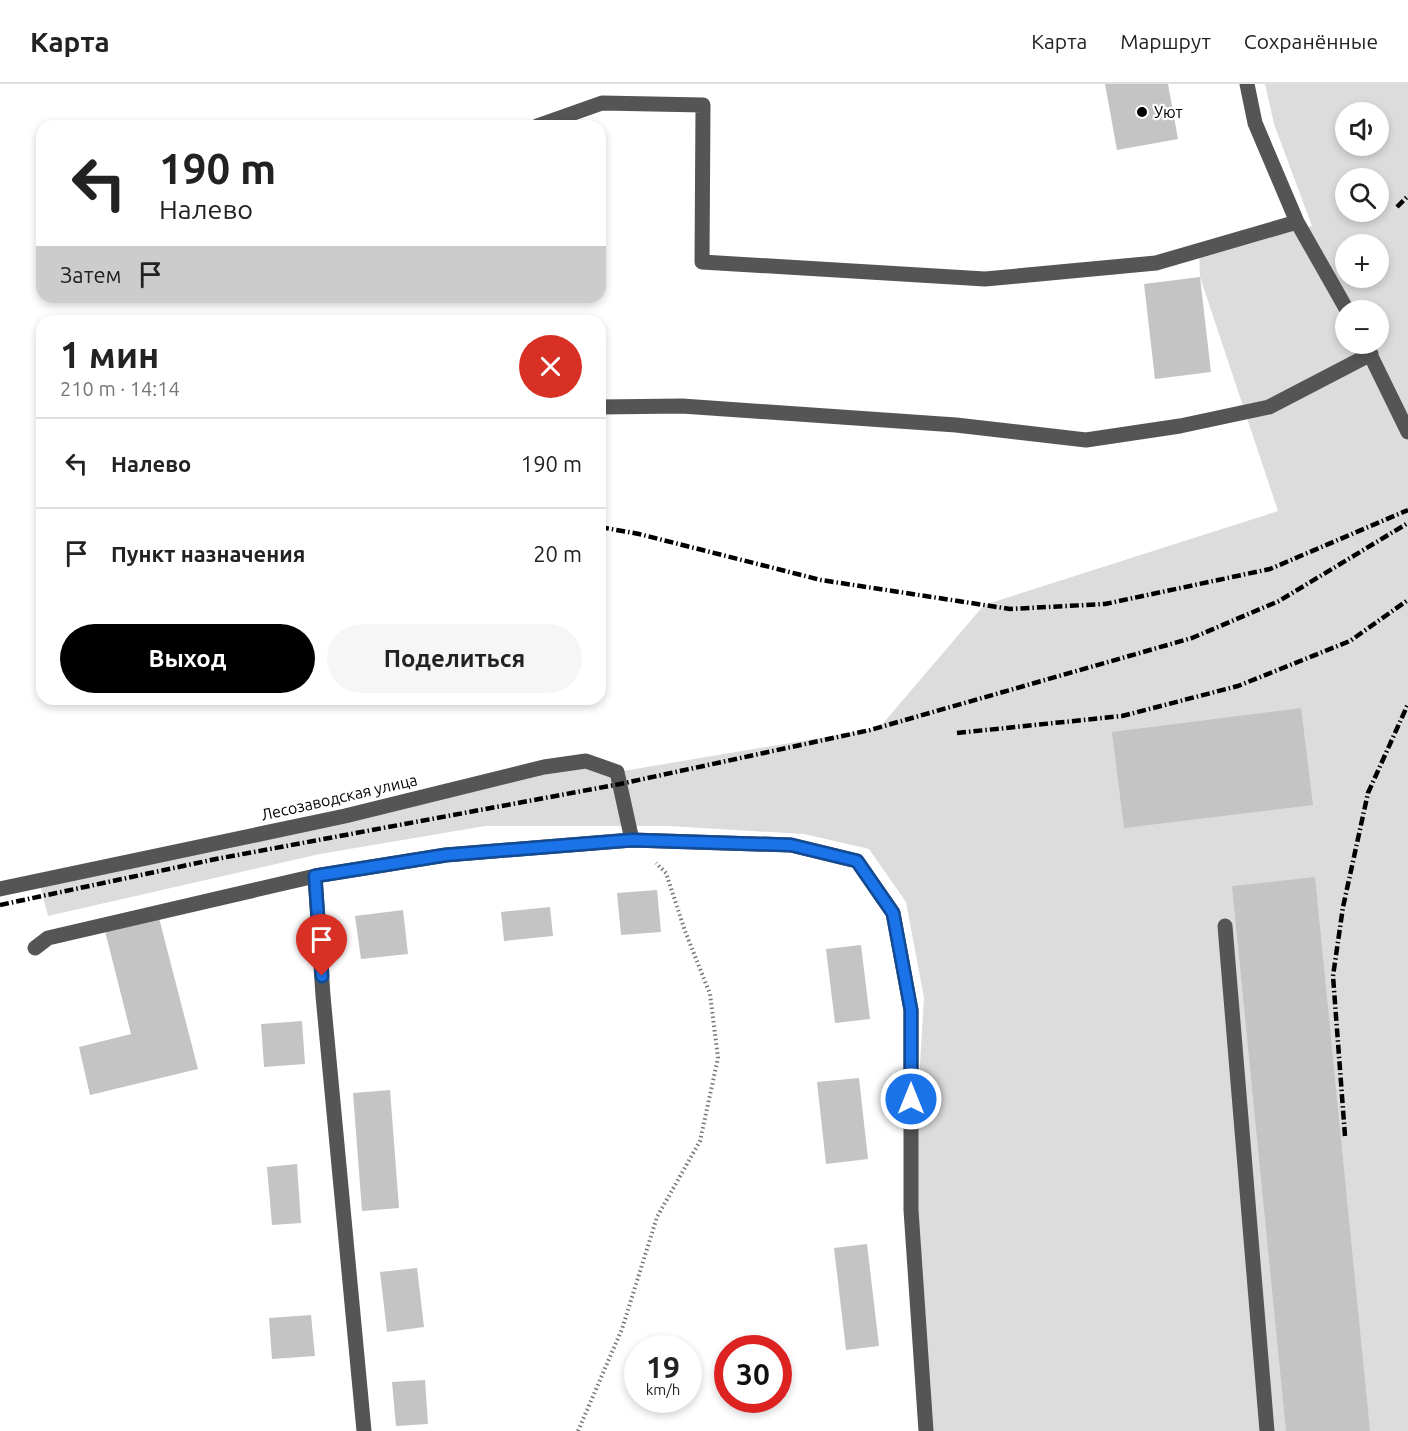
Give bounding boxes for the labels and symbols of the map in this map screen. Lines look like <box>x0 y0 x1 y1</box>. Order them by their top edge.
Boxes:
place label: Уют <box>1154 103 1183 121</box>
marker: Уют <box>1135 105 1149 119</box>
street label: Лесозаводская улица <box>259 770 419 824</box>
pin <box>296 914 347 976</box>
position arrow <box>879 1067 943 1131</box>
speed limit sign: 30 <box>714 1335 792 1413</box>

